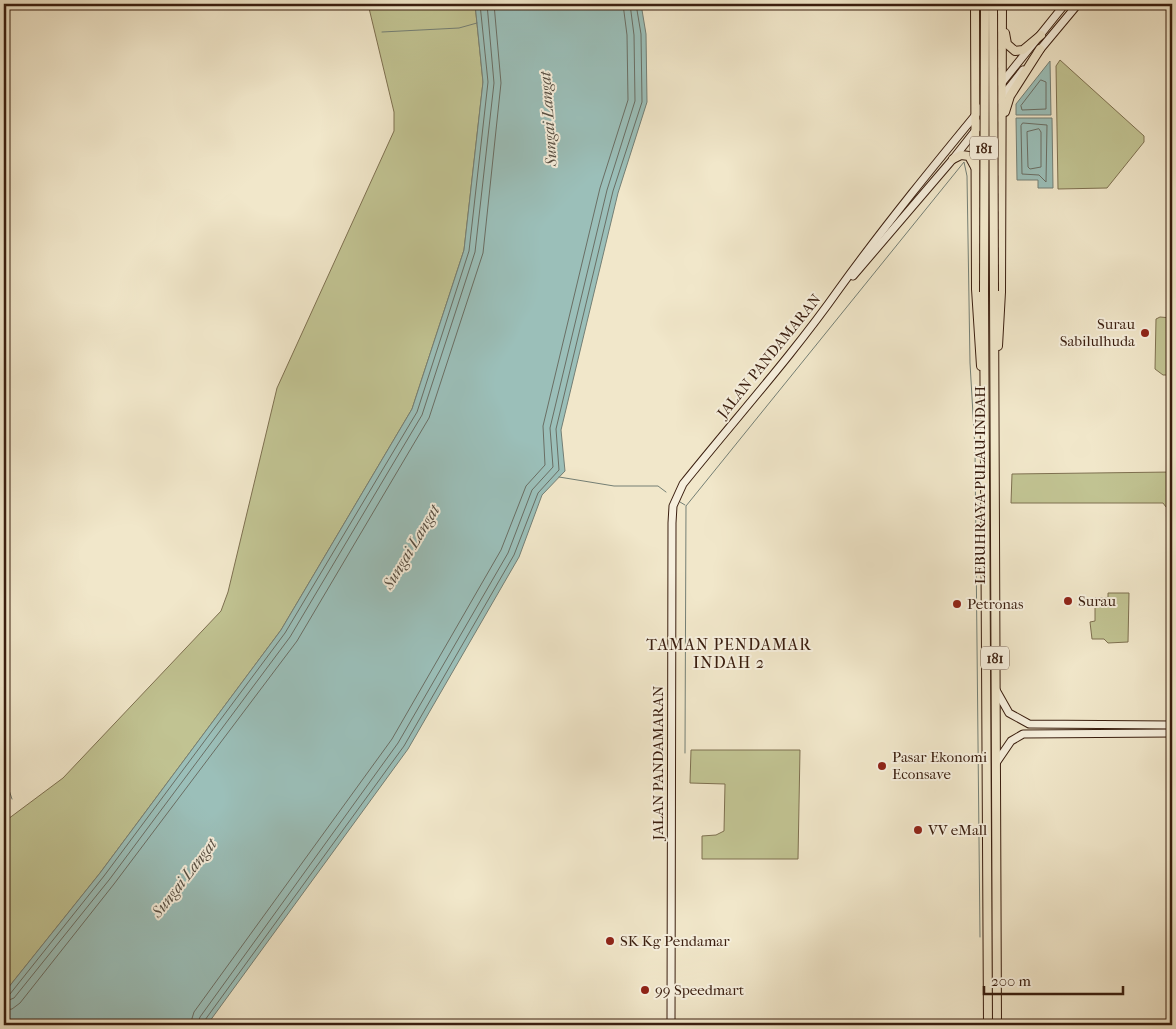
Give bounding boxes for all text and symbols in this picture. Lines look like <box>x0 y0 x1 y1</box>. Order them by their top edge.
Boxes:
water label: Sungai Langat <box>535 70 561 168</box>
road number: 181 <box>970 136 998 160</box>
street label: JALAN PANDAMARAN <box>713 290 825 423</box>
place label: Surau Sabilulhuda <box>1060 315 1136 350</box>
marker: Surau Sabilulhuda <box>1139 327 1151 339</box>
street label: LEBUHRAYA PULAU INDAH <box>971 386 989 584</box>
water label: Sungai Langat <box>378 500 444 593</box>
place label: Surau <box>1078 592 1116 610</box>
place label: Petronas <box>967 595 1024 613</box>
marker: Surau <box>1062 595 1074 607</box>
marker: Petronas <box>951 598 963 610</box>
district label: TAMAN PENDAMAR INDAH 2 <box>646 635 812 672</box>
road number: 181 <box>981 646 1009 670</box>
street label: JALAN PANDAMARAN <box>649 685 667 841</box>
place label: Pasar Ekonomi Econsave <box>892 748 988 783</box>
marker: Pasar Ekonomi Econsave <box>876 760 888 772</box>
place label: VV eMall <box>927 821 987 839</box>
marker: VV eMall <box>912 824 924 836</box>
water label: Sungai Langat <box>147 834 221 922</box>
place label: SK Kg Pendamar <box>620 932 730 950</box>
marker: SK Kg Pendamar <box>604 935 616 947</box>
scale bar <box>984 964 1122 996</box>
text: 200 m <box>991 972 1031 990</box>
place label: 99 Speedmart <box>655 981 745 999</box>
marker: 99 Speedmart <box>639 984 651 996</box>

